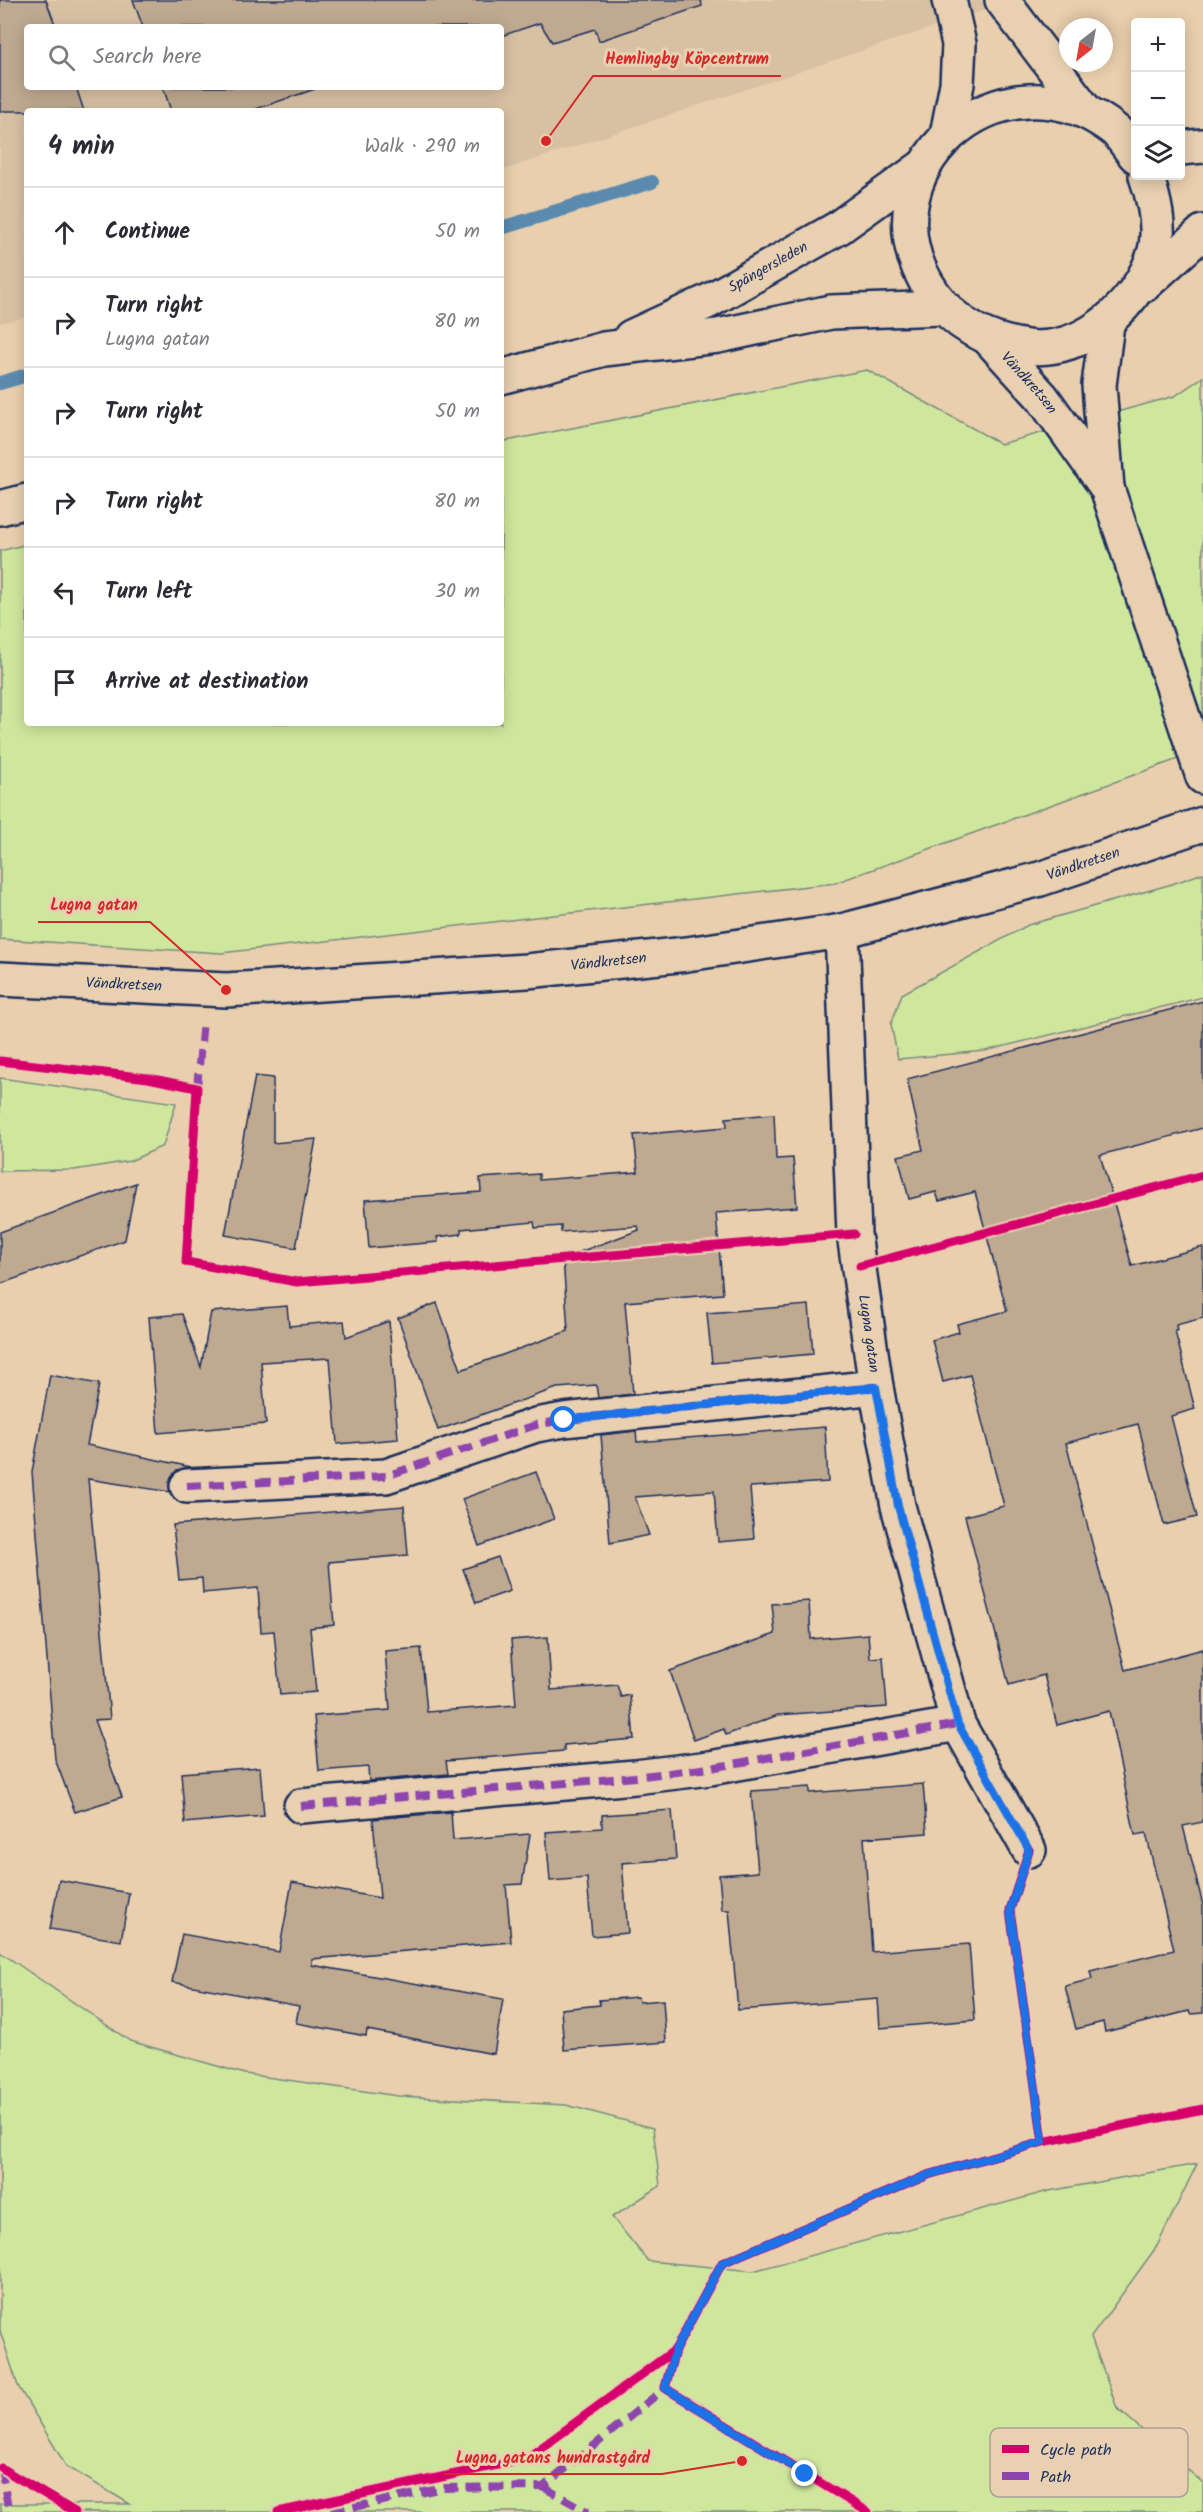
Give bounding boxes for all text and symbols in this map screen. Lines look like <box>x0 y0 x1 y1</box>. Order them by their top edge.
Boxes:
north arrow <box>1059 18 1113 72</box>
map controls <box>1131 18 1185 180</box>
button: + <box>1131 18 1185 72</box>
search box <box>24 24 504 90</box>
text: Search here <box>93 40 201 75</box>
icon: search <box>45 41 78 74</box>
callout: Hemlingby Köpcentrum <box>593 42 781 76</box>
text: Hemlingby Köpcentrum <box>605 47 769 72</box>
button: − <box>1131 72 1185 126</box>
text: 4 min <box>48 126 115 168</box>
button: layers <box>1131 126 1185 180</box>
text: Walk · 290 m <box>365 131 480 163</box>
text: Continue <box>105 215 190 250</box>
icon: ahead <box>48 216 81 249</box>
text: 50 m <box>435 216 480 248</box>
street label: Spängersleden <box>724 235 813 300</box>
text: Turn right <box>105 289 203 324</box>
icon: right <box>48 306 81 339</box>
text: 80 m <box>434 306 480 338</box>
text: Lugna gatan <box>105 324 210 356</box>
street label: Vändkretsen <box>995 347 1063 419</box>
text: Turn right <box>105 395 203 430</box>
icon: right <box>48 396 81 429</box>
text: 50 m <box>435 396 480 428</box>
text: Turn right <box>105 485 203 520</box>
icon: right <box>48 486 81 519</box>
text: 80 m <box>434 486 480 518</box>
text: Turn left <box>105 575 192 610</box>
icon: left <box>48 576 81 609</box>
text: 30 m <box>435 576 480 608</box>
text: Arrive at destination <box>105 665 308 700</box>
icon: arrive <box>48 666 81 699</box>
street label: Vändkretsen <box>1043 841 1123 888</box>
callout: Lugna gatan <box>38 888 150 922</box>
text: Lugna gatan <box>50 893 138 918</box>
street label: Vändkretsen <box>569 946 648 978</box>
street label: Vändkretsen <box>85 971 163 999</box>
street label: Lugna gatan <box>851 1293 886 1374</box>
route start <box>550 1406 576 1432</box>
legend <box>990 2428 1188 2497</box>
text: Cycle path <box>1040 2438 1112 2463</box>
callout: Lugna gatans hundrastgård <box>444 2440 662 2474</box>
text: Lugna gatans hundrastgård <box>456 2446 651 2471</box>
route end <box>791 2460 817 2486</box>
text: Path <box>1040 2465 1071 2490</box>

